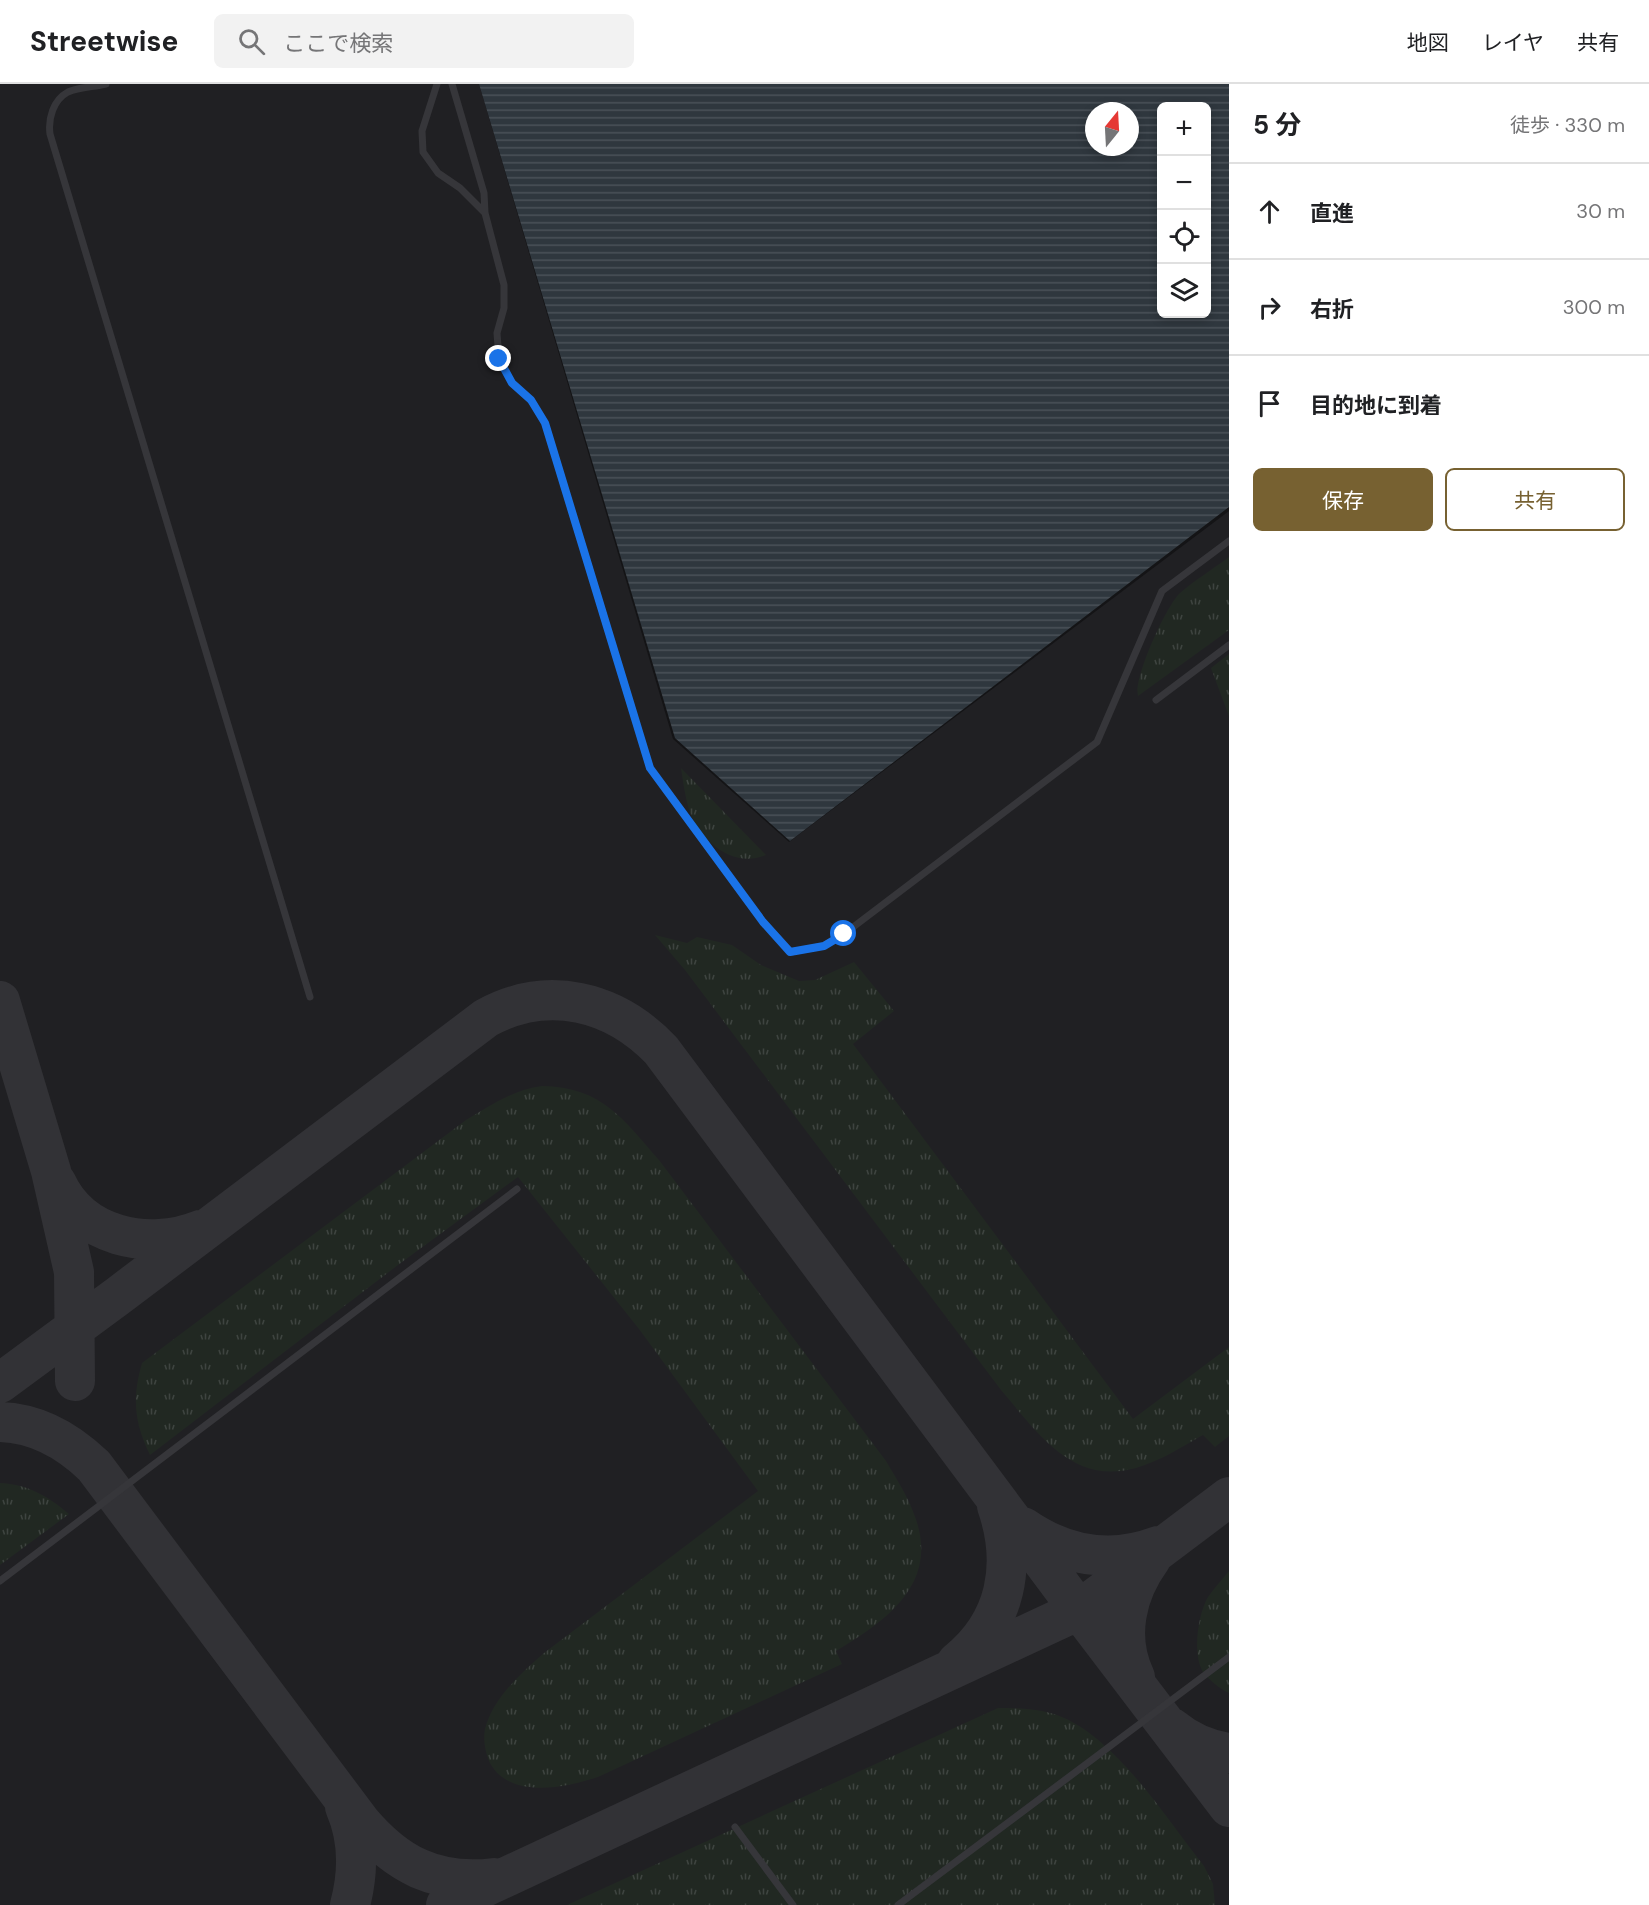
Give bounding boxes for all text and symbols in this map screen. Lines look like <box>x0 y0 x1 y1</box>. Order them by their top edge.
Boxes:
search box <box>214 14 634 68</box>
text: Streetwise <box>30 23 178 60</box>
icon: search <box>235 25 268 58</box>
text: ここで検索 <box>283 29 393 58</box>
text: 地図 <box>1407 29 1449 57</box>
text: レイヤ <box>1482 29 1544 57</box>
text: 共有 <box>1577 29 1619 57</box>
north arrow <box>1085 102 1139 156</box>
map controls <box>1157 102 1211 318</box>
button: + <box>1157 102 1211 156</box>
text: 5 分 <box>1253 108 1301 142</box>
text: 徒歩 · 330 m <box>1510 112 1625 138</box>
button: − <box>1157 156 1211 210</box>
icon: ahead <box>1253 195 1286 228</box>
text: 30 m <box>1576 198 1625 224</box>
text: 直進 <box>1310 199 1354 228</box>
button: locate <box>1157 210 1211 264</box>
button: layers <box>1157 264 1211 318</box>
icon: right <box>1253 291 1286 324</box>
text: 300 m <box>1563 294 1625 320</box>
text: 右折 <box>1310 295 1354 324</box>
route end <box>485 345 511 371</box>
icon: arrive <box>1253 387 1286 420</box>
text: 目的地に到着 <box>1310 391 1442 420</box>
button: 保存 <box>1253 468 1433 531</box>
button: 共有 <box>1445 468 1625 531</box>
route start <box>830 920 856 946</box>

